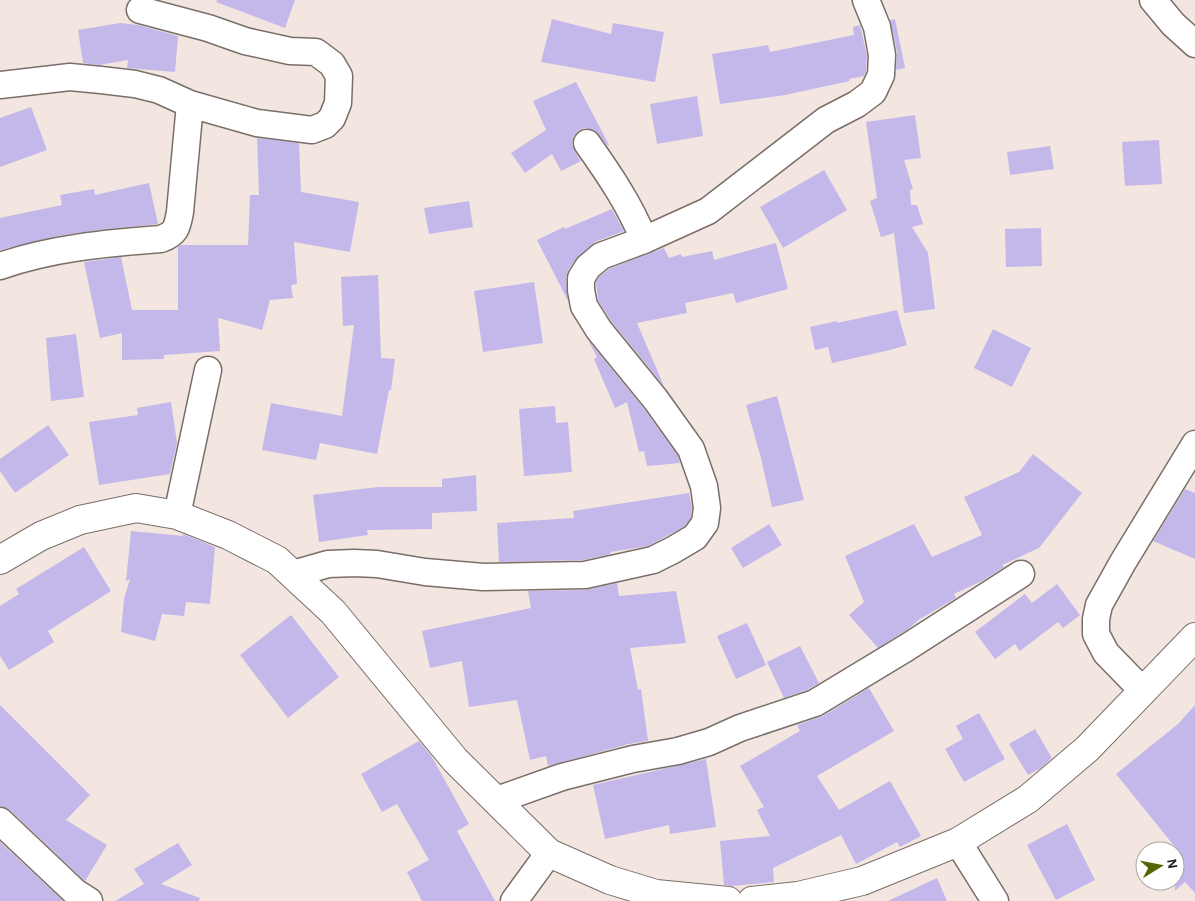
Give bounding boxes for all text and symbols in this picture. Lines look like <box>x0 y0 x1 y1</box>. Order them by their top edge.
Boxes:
north arrow <box>1135 841 1185 891</box>
text: N <box>1164 858 1180 870</box>

